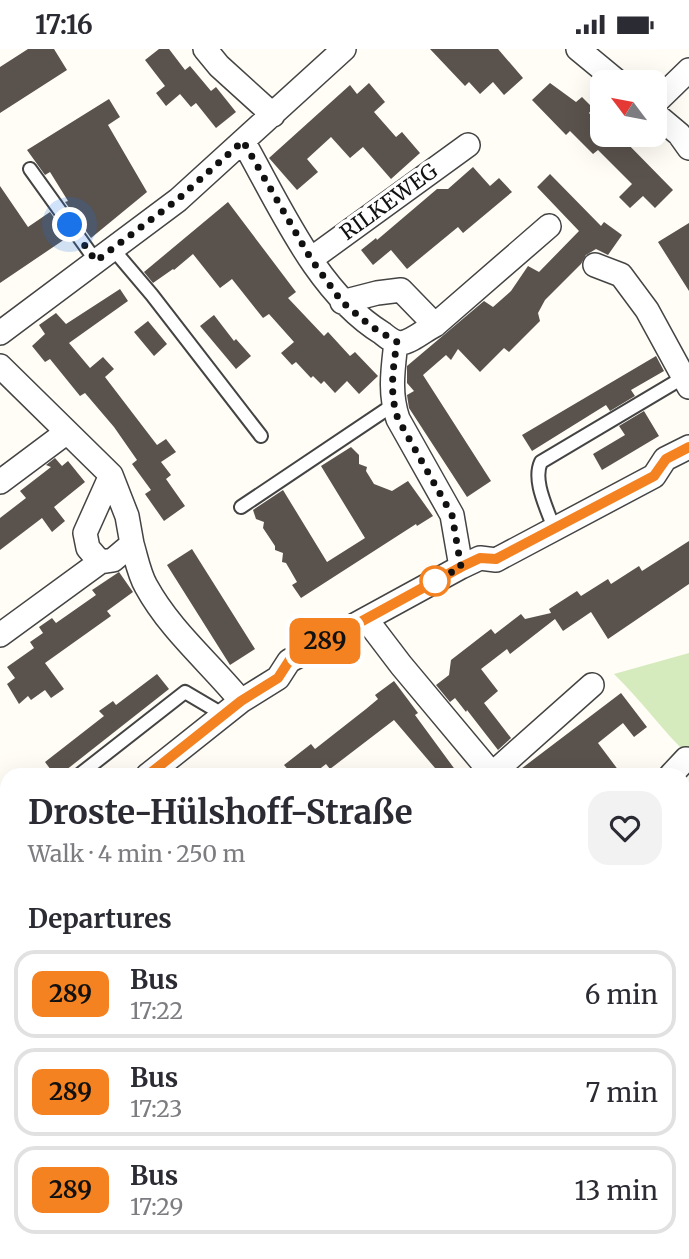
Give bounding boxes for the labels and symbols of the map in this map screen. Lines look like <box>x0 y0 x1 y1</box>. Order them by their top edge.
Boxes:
north arrow <box>590 70 667 147</box>
street label: RILKEWEG <box>335 157 443 246</box>
your location <box>52 207 87 242</box>
unlabelled marker <box>420 566 450 596</box>
line badge: 289 <box>285 618 365 664</box>

